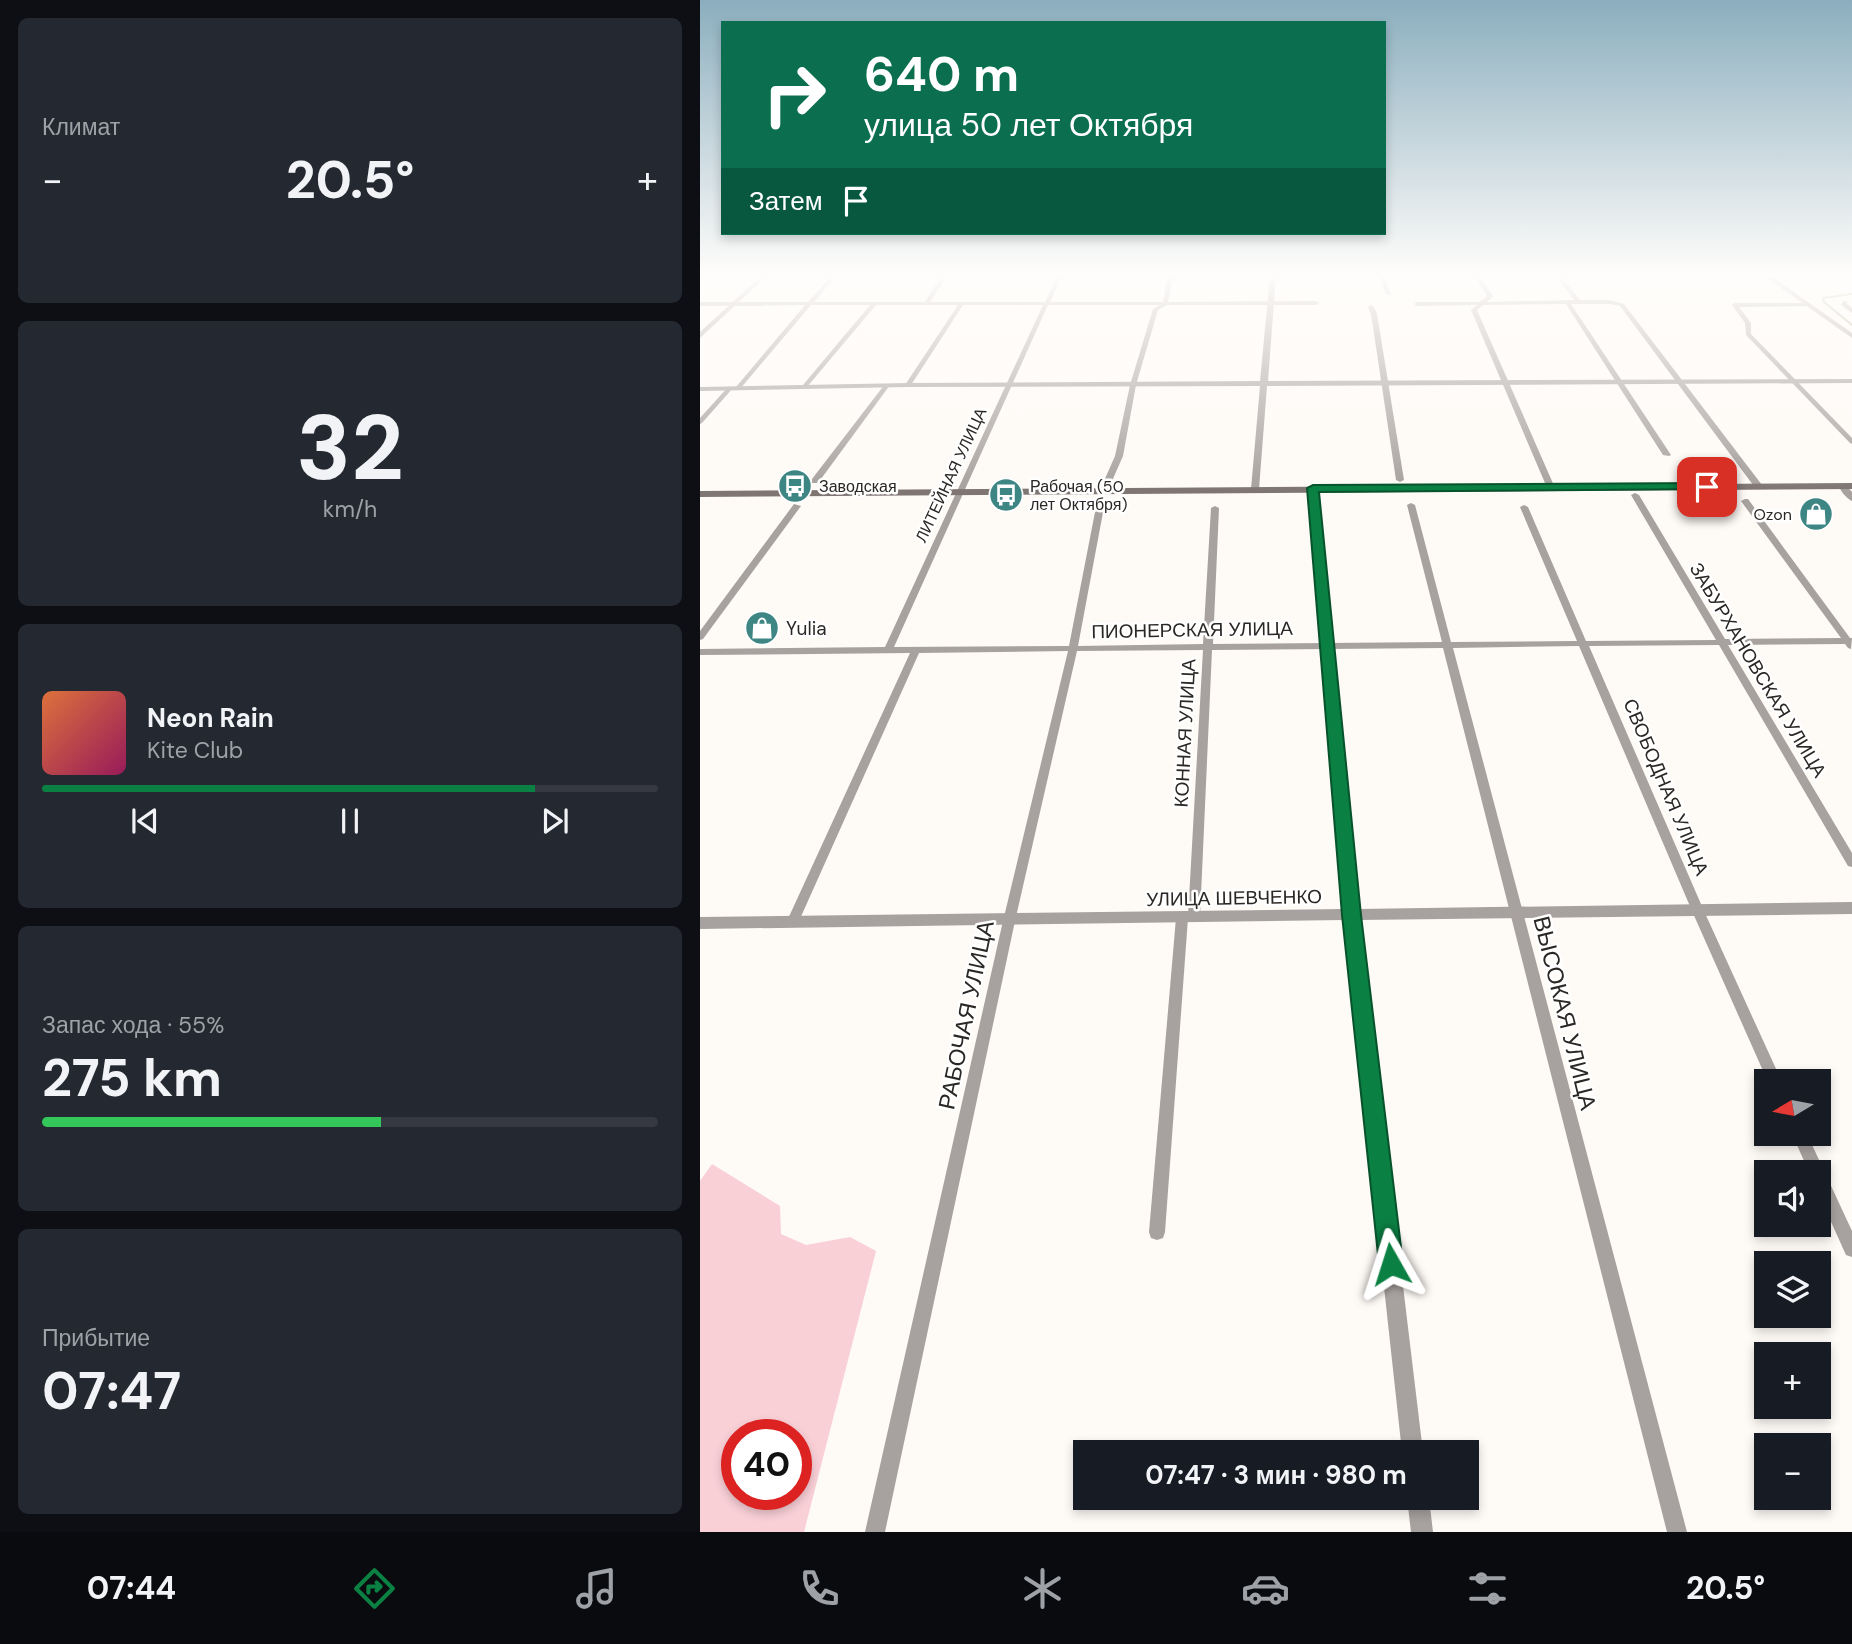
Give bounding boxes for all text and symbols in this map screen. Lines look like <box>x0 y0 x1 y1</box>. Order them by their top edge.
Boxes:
text: 640 m <box>864 42 1019 106</box>
icon: right <box>749 49 840 140</box>
text: улица 50 лет Октября <box>864 104 1193 146</box>
text: Климат <box>42 112 120 142</box>
text: 20.5° <box>286 146 414 214</box>
text: − <box>42 155 63 205</box>
text: + <box>637 155 658 205</box>
icon: arrive <box>837 182 875 220</box>
text: Затем <box>749 184 823 218</box>
text: 32 <box>296 389 404 507</box>
street label: ЛИТЕЙНАЯ УЛИЦА <box>911 404 992 546</box>
pin <box>1677 457 1737 517</box>
bus stop icon: Заводская <box>776 467 814 505</box>
icon: arrive <box>1688 468 1726 506</box>
place label: Заводская <box>819 476 897 497</box>
bus stop icon: Рабочая (50 лет Октября) <box>987 476 1025 514</box>
place label: Рабочая (50 лет Октября) <box>1030 476 1127 515</box>
text: km/h <box>323 494 377 524</box>
shop icon: Ozon <box>1797 495 1835 533</box>
place label: Ozon <box>1754 504 1792 525</box>
street label: ЗАБУРХАНОВСКАЯ УЛИЦА <box>1684 558 1832 782</box>
shop icon: Yulia <box>743 609 781 647</box>
place label: Yulia <box>786 616 827 641</box>
street label: ПИОНЕРСКАЯ УЛИЦА <box>1091 616 1293 644</box>
street label: КОННАЯ УЛИЦА <box>1169 658 1201 808</box>
street label: СВОБОДНАЯ УЛИЦА <box>1617 695 1715 879</box>
text: Neon Rain <box>147 701 274 735</box>
text: Kite Club <box>147 735 243 765</box>
icon: previous <box>126 802 164 840</box>
icon: pause <box>331 802 369 840</box>
icon: next <box>536 802 574 840</box>
street label: УЛИЦА ШЕВЧЕНКО <box>1146 884 1322 912</box>
street label: ВЫСОКАЯ УЛИЦА <box>1526 913 1604 1114</box>
street label: РАБОЧАЯ УЛИЦА <box>931 917 1001 1112</box>
text: Запас хода · 55% <box>42 1010 224 1040</box>
text: 275 km <box>42 1044 222 1112</box>
north arrow <box>1754 1069 1830 1146</box>
map controls <box>1754 1069 1831 1510</box>
button: sound <box>1754 1160 1831 1237</box>
position arrow <box>1354 1227 1428 1301</box>
button: layers <box>1754 1251 1831 1328</box>
text: Прибытие <box>42 1323 150 1353</box>
button: + <box>1754 1342 1831 1419</box>
text: 07:47 <box>42 1357 181 1425</box>
speed limit sign: 40 <box>721 1419 812 1510</box>
button: − <box>1754 1433 1831 1510</box>
text: 07:47 · 3 мин · 980 m <box>1145 1458 1407 1492</box>
icon: directions <box>350 1564 399 1613</box>
icon: music <box>572 1564 621 1613</box>
icon: phone <box>795 1564 844 1613</box>
icon: climate <box>1018 1564 1067 1613</box>
icon: car <box>1241 1564 1290 1613</box>
icon: filters <box>1463 1564 1512 1613</box>
text: 07:44 <box>87 1567 176 1609</box>
text: 20.5° <box>1686 1567 1765 1609</box>

